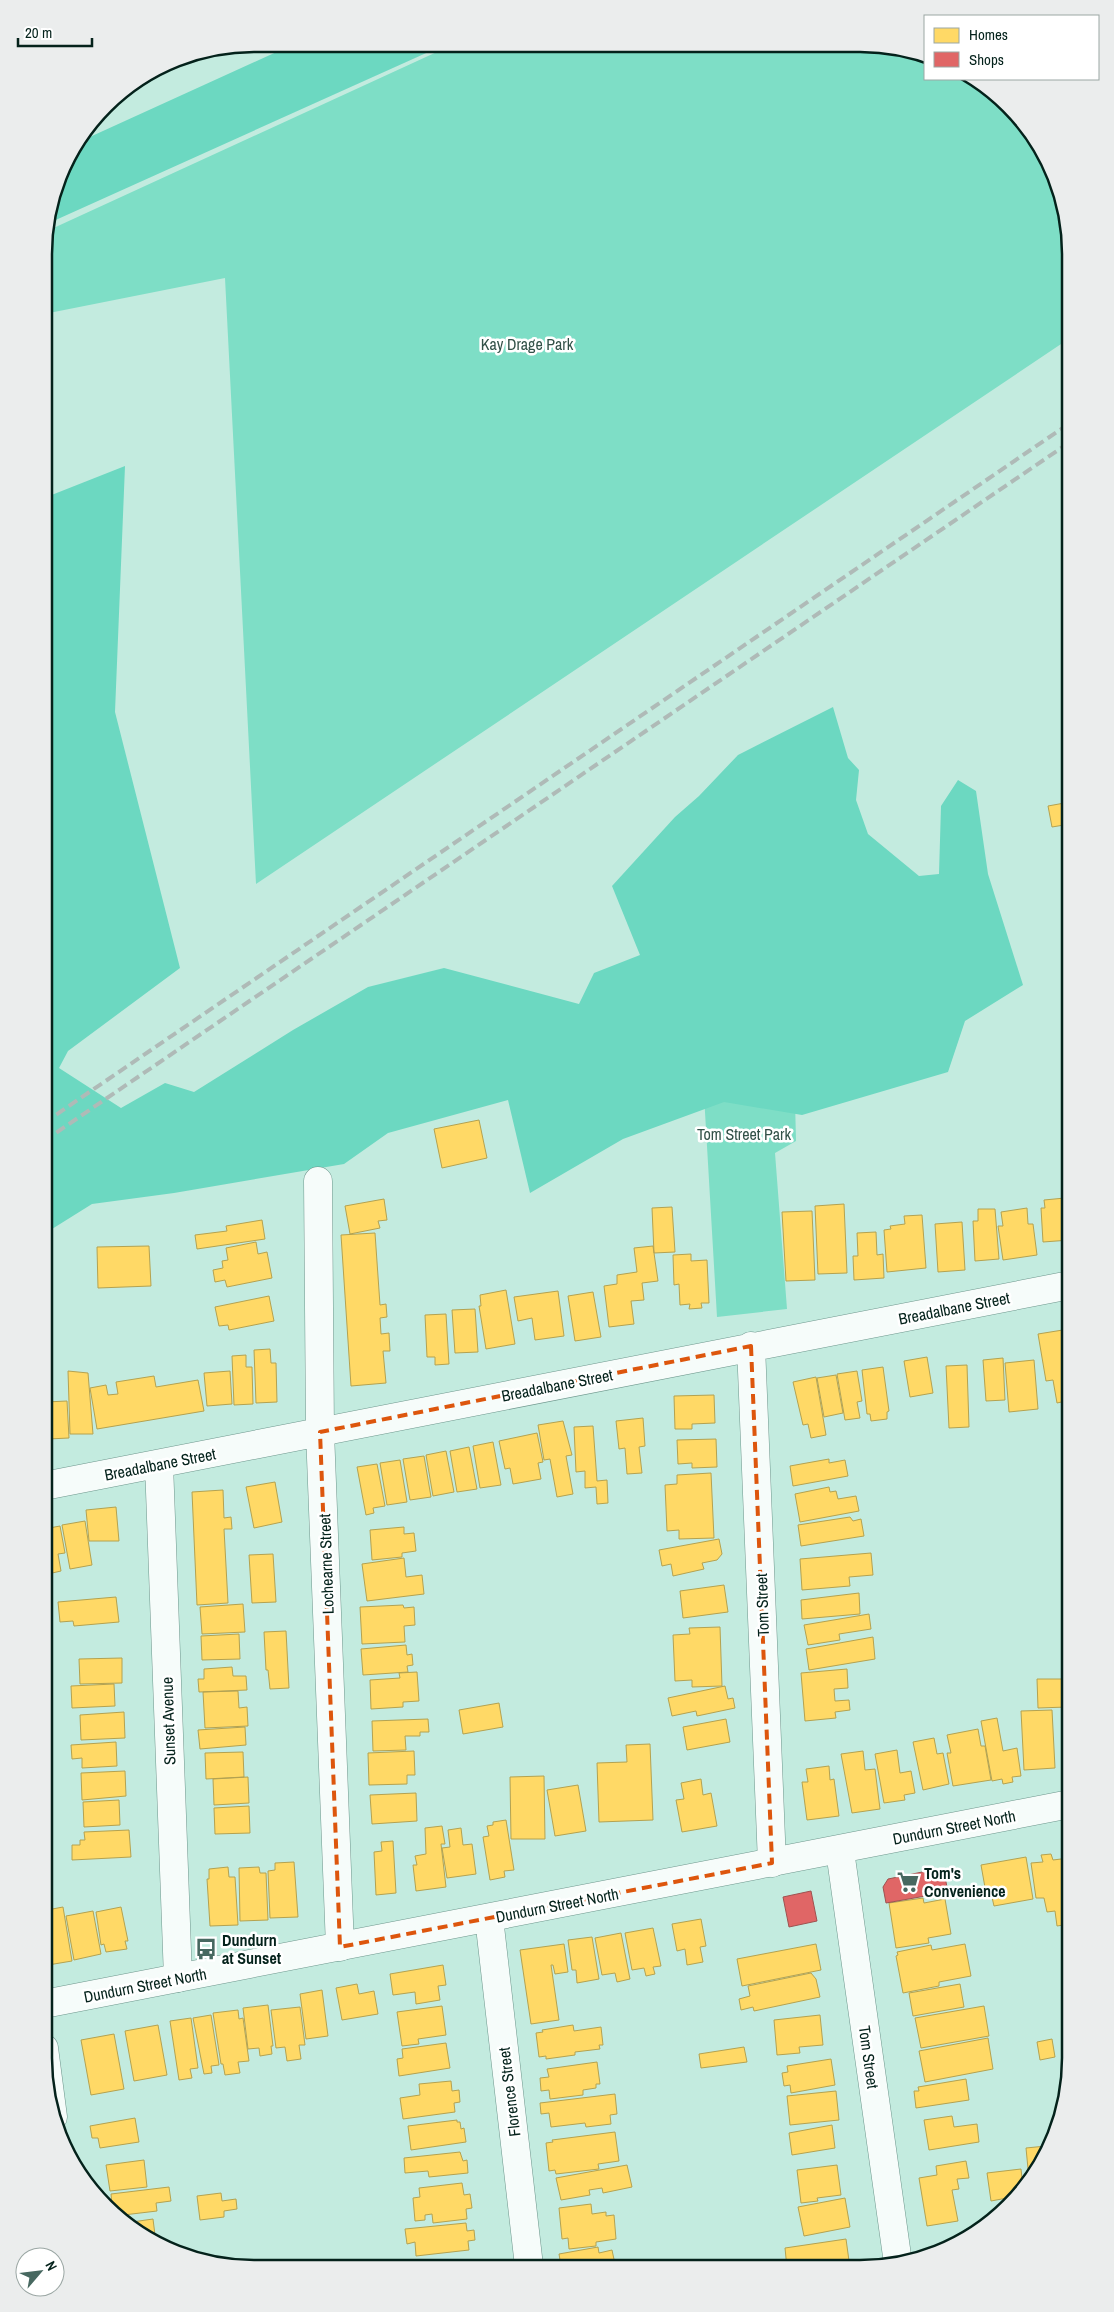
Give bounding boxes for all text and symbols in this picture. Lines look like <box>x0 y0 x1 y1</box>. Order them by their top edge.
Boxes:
scale bar <box>18 15 91 47</box>
legend <box>924 15 1099 80</box>
text: 20 m <box>25 22 52 43</box>
text: Homes <box>969 24 1008 45</box>
text: Shops <box>969 49 1004 70</box>
park label: Kay Drage Park <box>481 333 574 355</box>
park label: Tom Street Park <box>697 1123 791 1145</box>
street label: Breadalbane Street <box>896 1286 1012 1330</box>
street label: Breadalbane Street <box>499 1363 615 1407</box>
street label: Breadalbane Street <box>102 1442 218 1486</box>
street label: Lochearne Street <box>313 1513 339 1615</box>
street label: Tom Street <box>750 1573 774 1637</box>
street label: Sunset Avenue <box>155 1677 181 1765</box>
street label: Dundurn Street North <box>891 1804 1017 1850</box>
place label: Tom's Convenience <box>924 1862 1006 1902</box>
supermarket icon: Tom's Convenience <box>895 1869 921 1895</box>
street label: Dundurn Street North <box>494 1882 620 1928</box>
place label: Dundurn at Sunset <box>222 1929 282 1969</box>
bus stop icon: Dundurn at Sunset <box>193 1936 219 1962</box>
street label: Dundurn Street North <box>82 1962 208 2008</box>
street label: Tom Street <box>854 2024 884 2090</box>
street label: Florence Street <box>493 2046 525 2138</box>
north arrow <box>15 2247 65 2297</box>
text: N <box>42 2258 61 2274</box>

